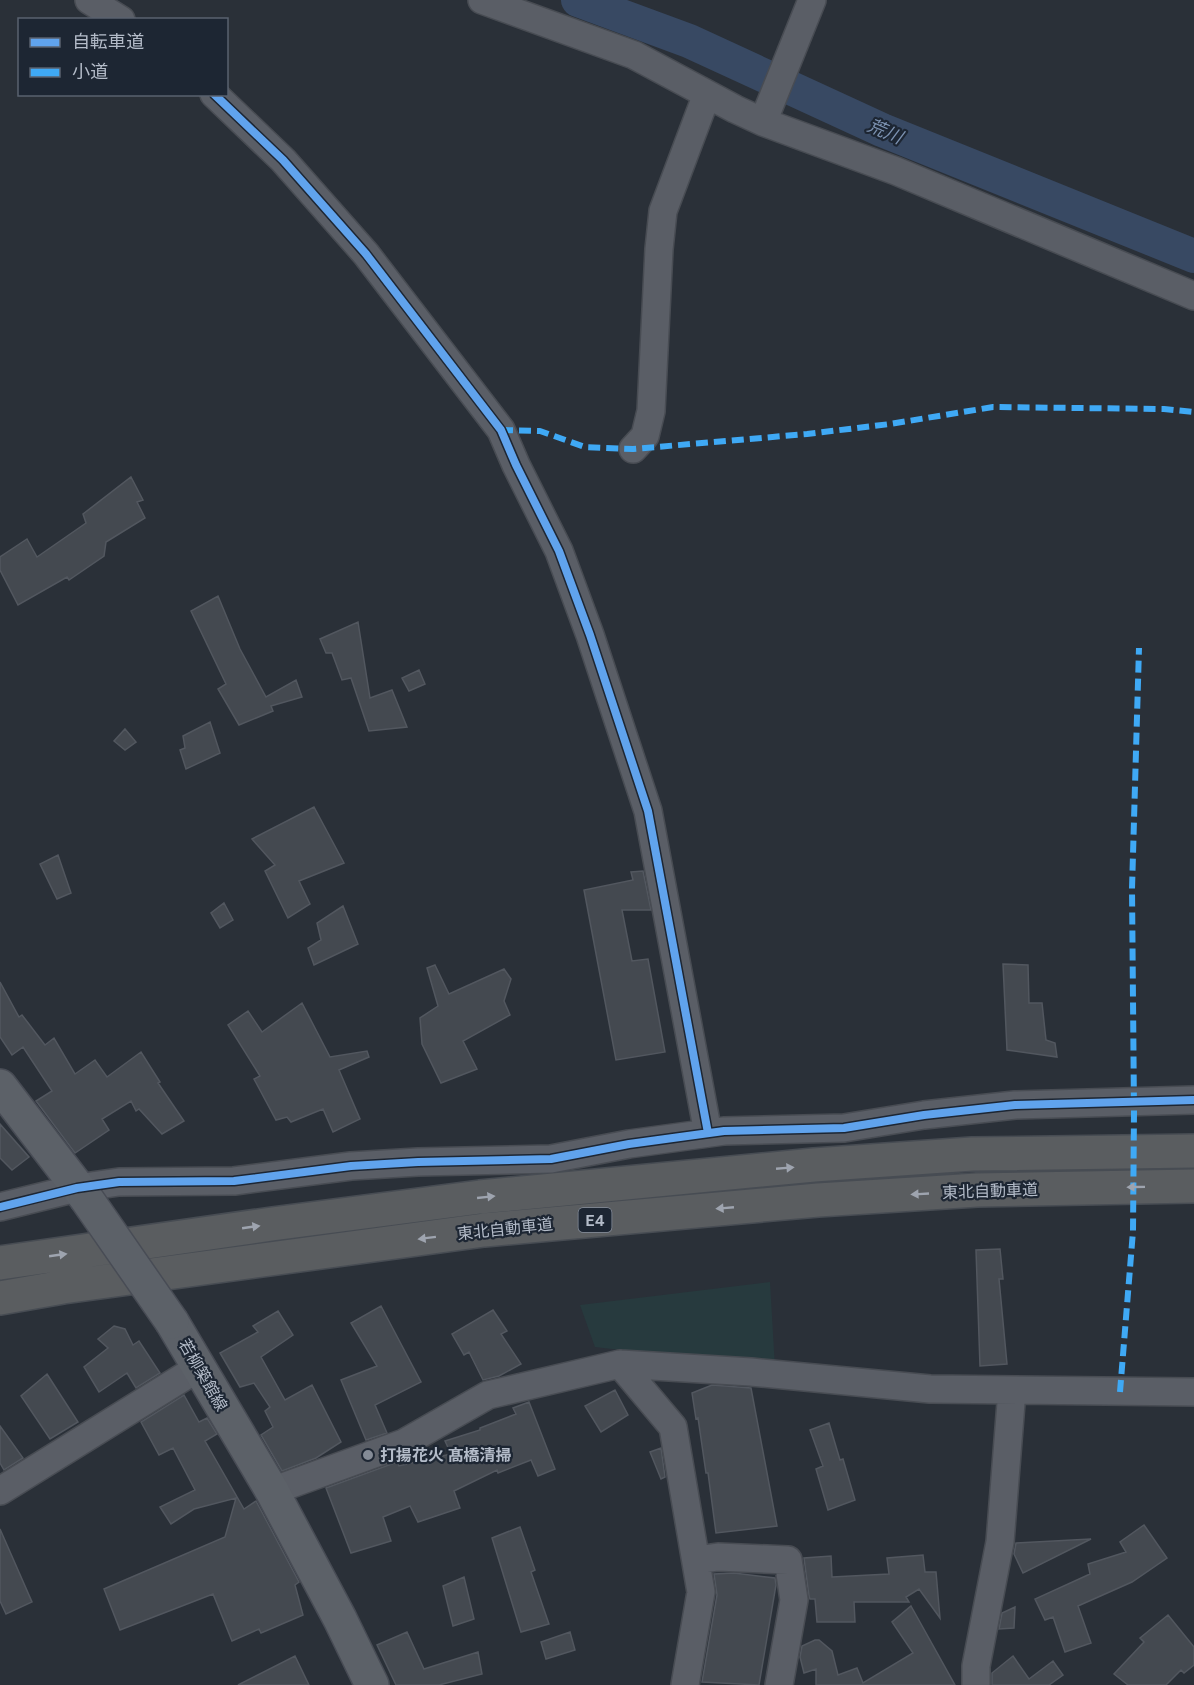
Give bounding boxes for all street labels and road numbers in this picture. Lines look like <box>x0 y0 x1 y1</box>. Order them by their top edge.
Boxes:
street label: 東北自動車道 <box>942 1180 1038 1202</box>
road number: E4 <box>578 1208 612 1232</box>
street label: 東北自動車道 <box>456 1215 554 1243</box>
street label: 若柳築館線 <box>175 1336 231 1414</box>

